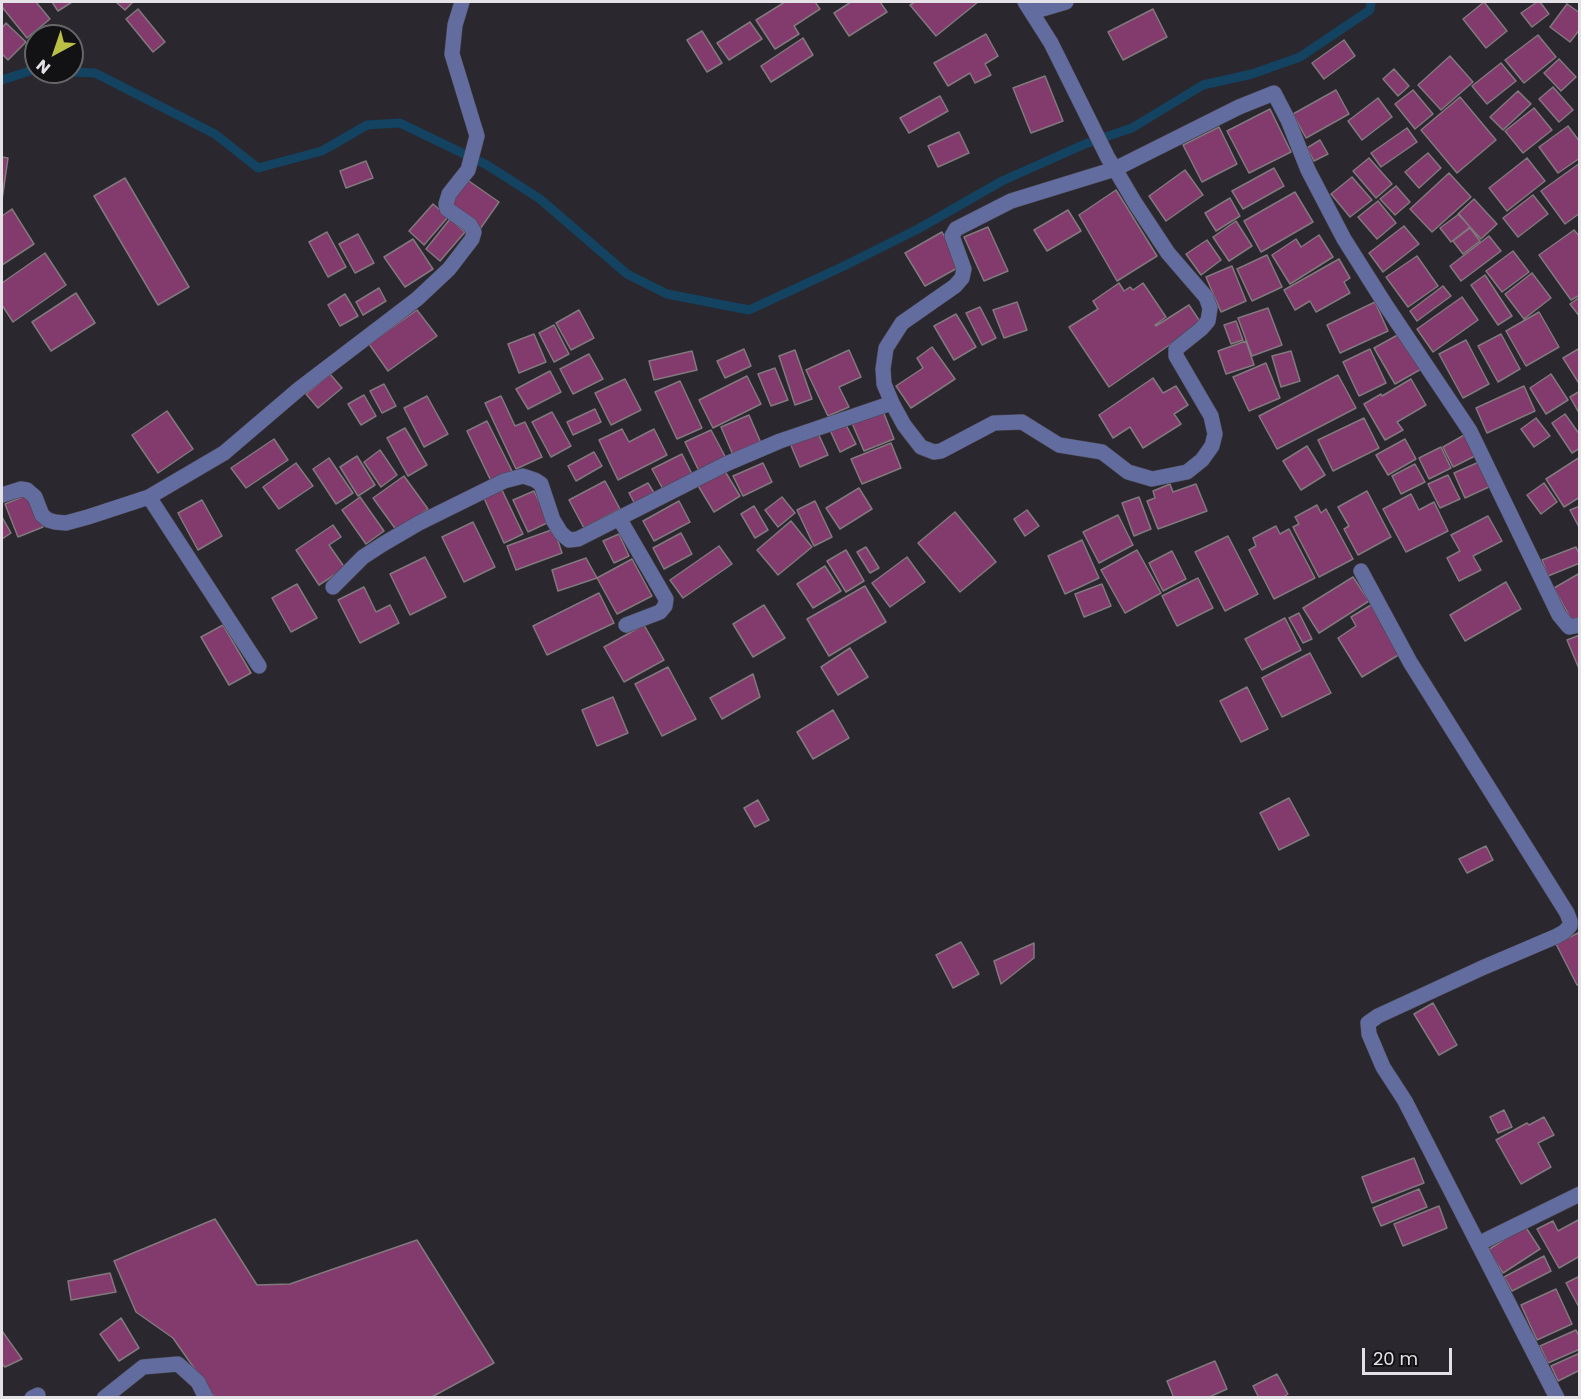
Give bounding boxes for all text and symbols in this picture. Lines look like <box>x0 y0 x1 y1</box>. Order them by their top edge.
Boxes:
north arrow <box>24 24 84 84</box>
text: N <box>31 54 55 79</box>
scale bar <box>1365 1336 1455 1374</box>
text: 20 m <box>1373 1346 1418 1371</box>

